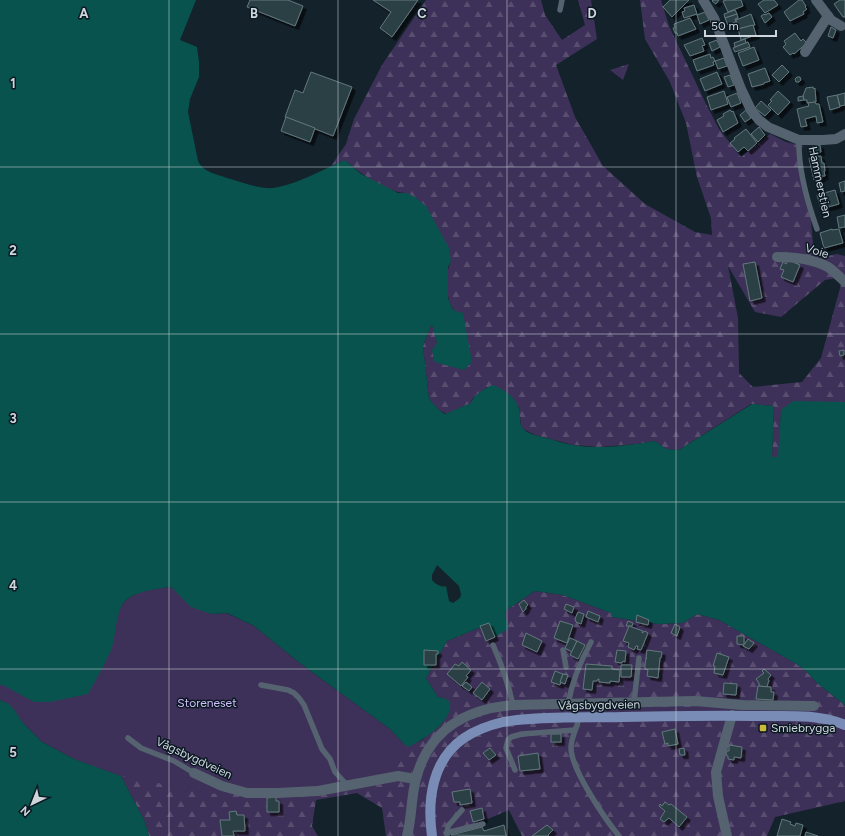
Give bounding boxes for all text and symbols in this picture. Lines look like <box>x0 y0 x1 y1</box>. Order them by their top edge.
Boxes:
text: A <box>79 6 89 21</box>
text: B <box>250 6 258 21</box>
text: C <box>417 6 427 21</box>
text: D <box>587 6 597 21</box>
scale bar <box>705 12 776 38</box>
text: 50 m <box>711 19 739 33</box>
text: 1 <box>10 76 16 91</box>
street label: Hammerstien <box>806 145 834 219</box>
street label: Voie <box>803 241 831 261</box>
text: 2 <box>9 243 17 258</box>
text: 3 <box>9 411 17 426</box>
text: 4 <box>9 578 17 593</box>
park label: Storeneset <box>177 696 237 710</box>
street label: Vågsbygdveien <box>558 697 641 713</box>
place label: Smiebrygga <box>771 721 835 735</box>
marker: Smiebrygga <box>758 723 768 733</box>
street label: Vågsbygdveien <box>154 734 235 782</box>
text: 5 <box>9 745 17 760</box>
north arrow <box>12 784 52 824</box>
text: N <box>18 803 33 819</box>

